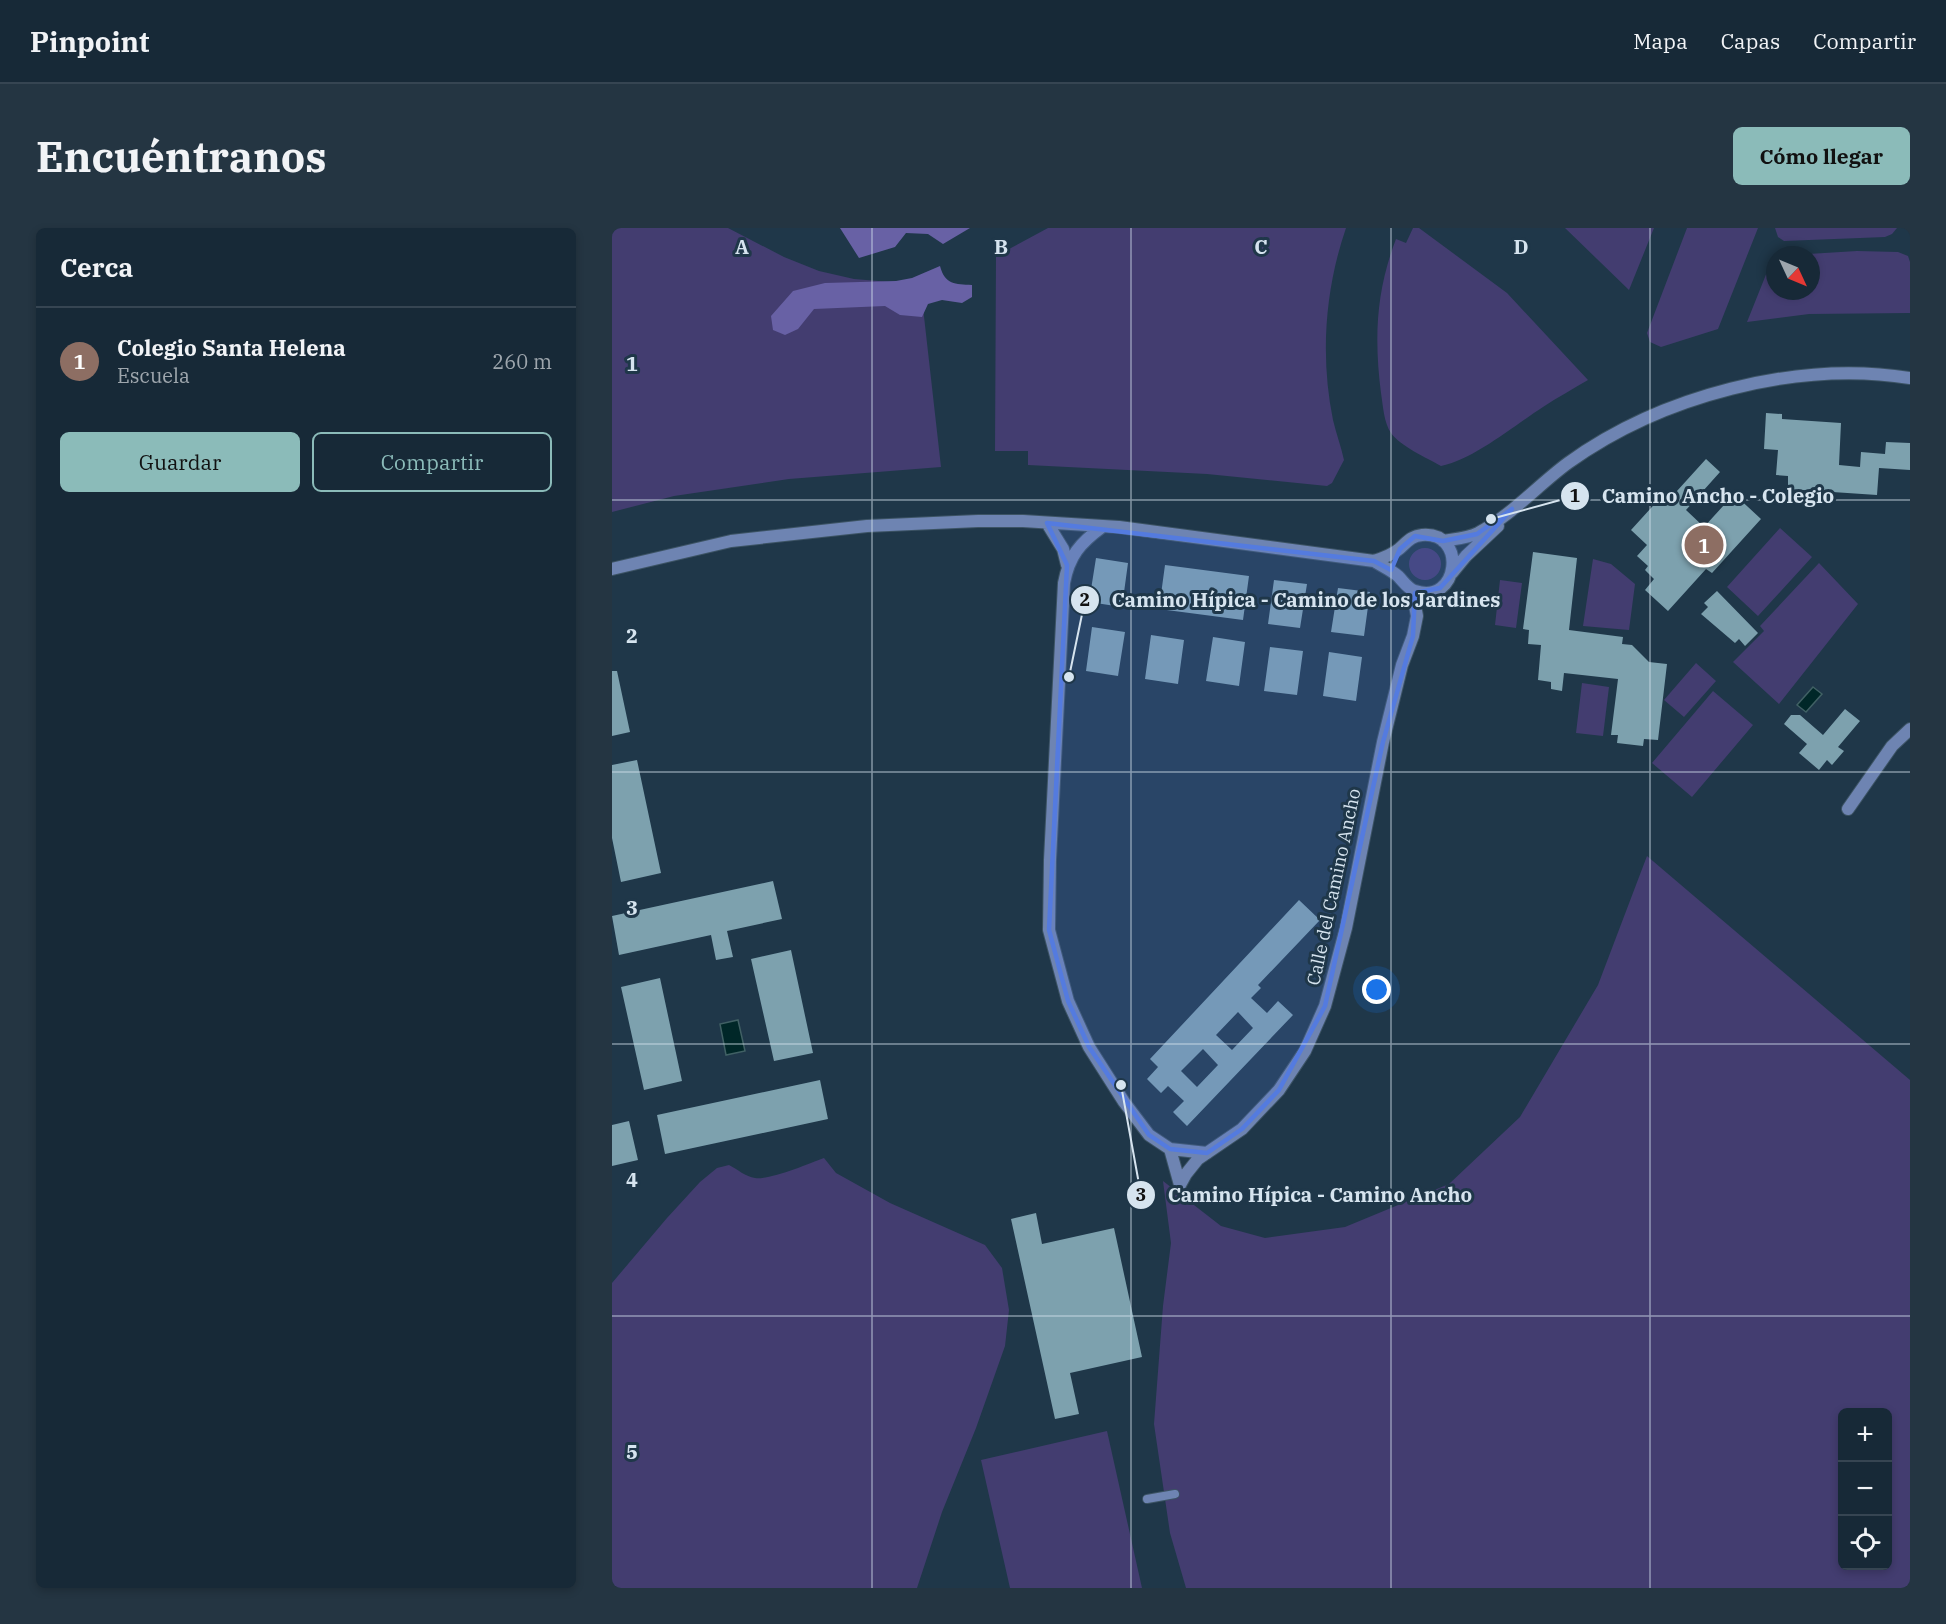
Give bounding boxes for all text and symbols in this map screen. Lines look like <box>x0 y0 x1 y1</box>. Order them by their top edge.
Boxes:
text: Pinpoint <box>30 23 150 60</box>
text: Mapa <box>1633 27 1688 55</box>
text: Capas <box>1721 27 1780 55</box>
text: Compartir <box>1813 27 1916 55</box>
button: Cómo llegar <box>1733 127 1910 185</box>
text: Encuéntranos <box>36 129 327 184</box>
text: A <box>735 233 749 260</box>
text: B <box>994 233 1008 260</box>
text: C <box>1254 233 1268 260</box>
text: D <box>1513 233 1529 260</box>
north arrow <box>1766 246 1820 300</box>
text: Cerca <box>60 250 133 284</box>
text: Colegio Santa Helena <box>117 333 346 362</box>
text: 1 <box>74 348 86 375</box>
text: 260 m <box>492 348 552 375</box>
text: 1 <box>626 350 638 377</box>
text: Escuela <box>117 362 190 389</box>
button: Guardar <box>60 432 300 492</box>
button: Compartir <box>312 432 552 492</box>
callout: Camino Ancho - Colegio <box>1560 477 1846 515</box>
text: Camino Ancho - Colegio <box>1602 482 1834 509</box>
text: 1 <box>1570 484 1581 507</box>
pin: 1 <box>1684 522 1724 568</box>
callout: Camino Hípica - Camino de los Jardines <box>1070 581 1513 619</box>
text: Camino Hípica - Camino de los Jardines <box>1111 586 1501 613</box>
text: 2 <box>1080 588 1090 611</box>
text: 2 <box>626 622 638 649</box>
street label: Calle del Camino Ancho <box>1301 786 1366 987</box>
text: 3 <box>626 894 638 921</box>
your location <box>1362 975 1391 1004</box>
text: 4 <box>626 1166 638 1193</box>
callout: Camino Hípica - Camino Ancho <box>1126 1176 1485 1214</box>
text: Camino Hípica - Camino Ancho <box>1168 1181 1472 1208</box>
text: 3 <box>1136 1183 1146 1206</box>
map controls <box>1838 1408 1892 1570</box>
button: + <box>1838 1408 1892 1462</box>
text: 5 <box>626 1438 638 1465</box>
button: − <box>1838 1462 1892 1516</box>
button: locate <box>1838 1516 1892 1570</box>

